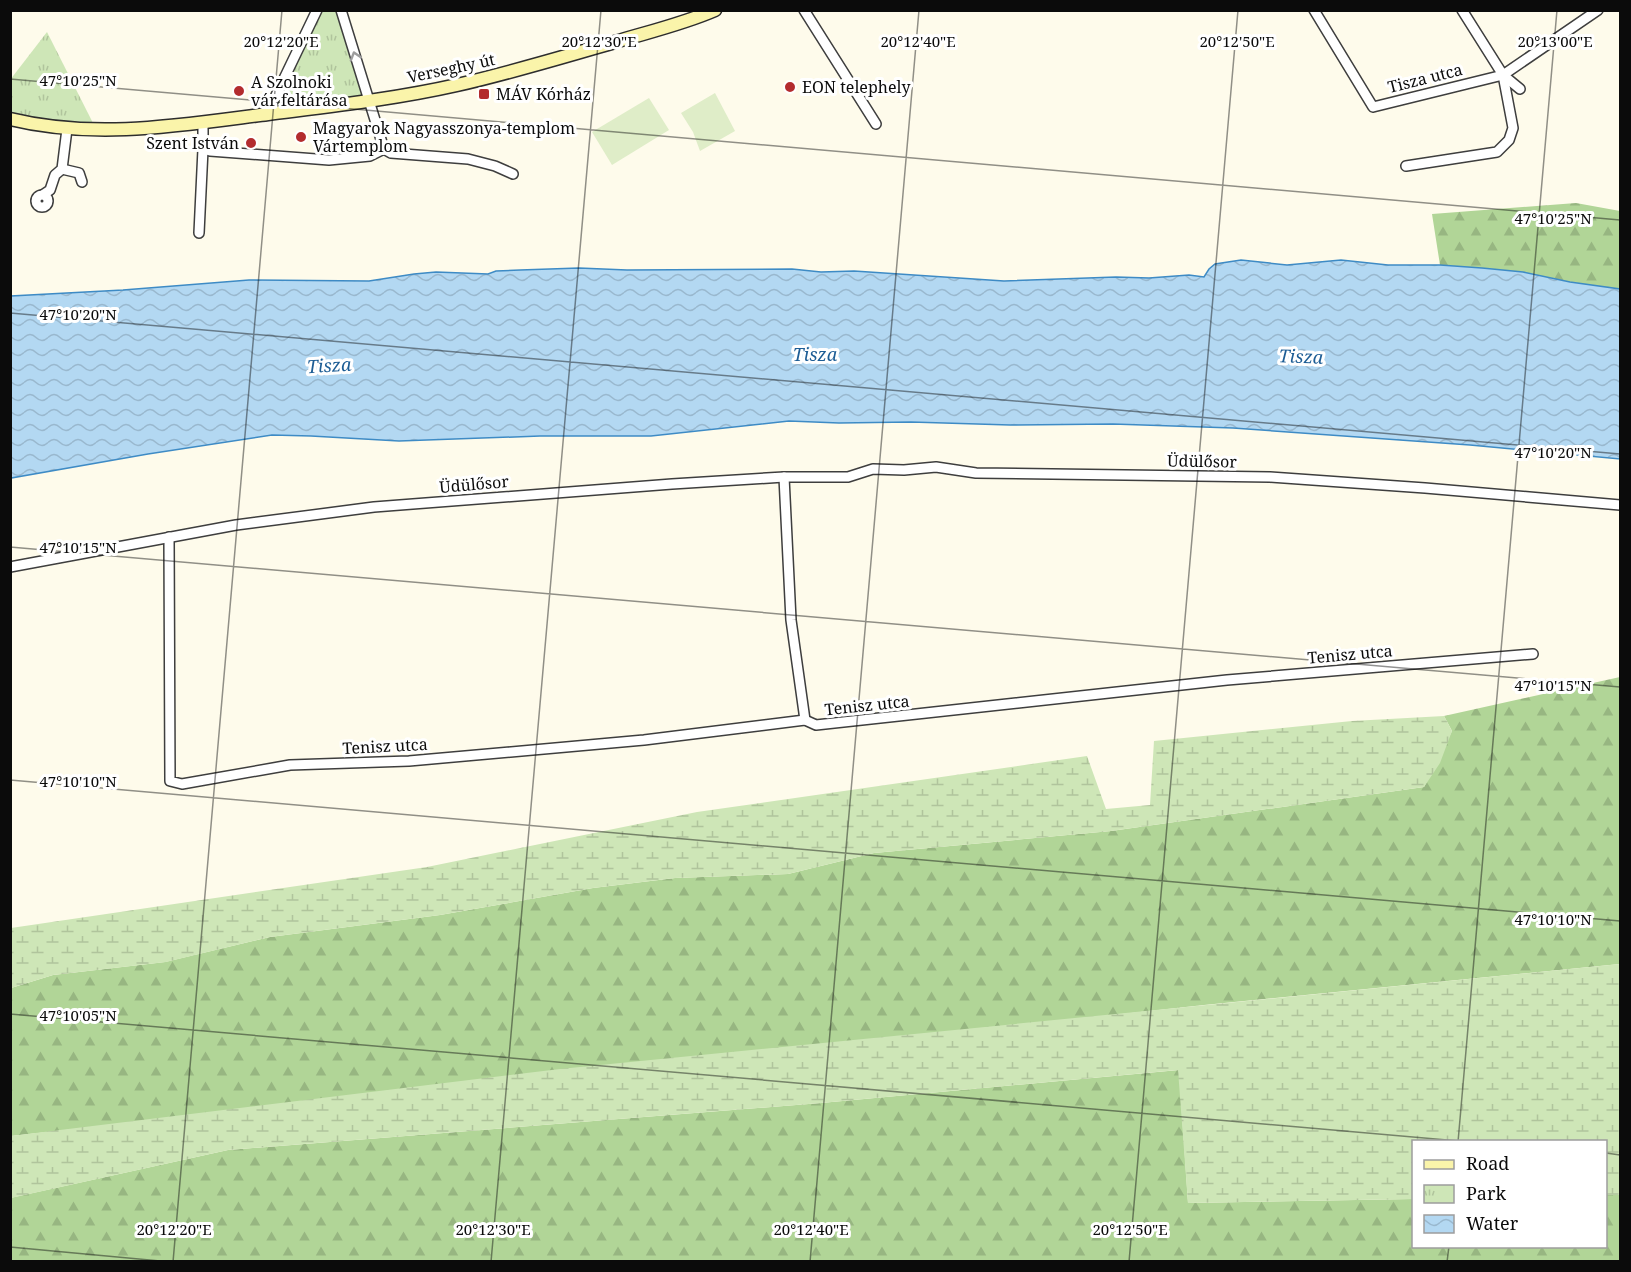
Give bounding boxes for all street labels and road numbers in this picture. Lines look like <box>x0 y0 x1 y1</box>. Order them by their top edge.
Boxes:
street label: Verseghy út <box>405 48 497 88</box>
street label: Tisza utca <box>1385 58 1465 98</box>
street label: Üdülősor <box>1167 449 1237 473</box>
street label: Üdülősor <box>438 470 510 498</box>
street label: Tenisz utca <box>1307 639 1393 669</box>
street label: Tenisz utca <box>823 690 911 720</box>
street label: Tenisz utca <box>342 733 428 759</box>

